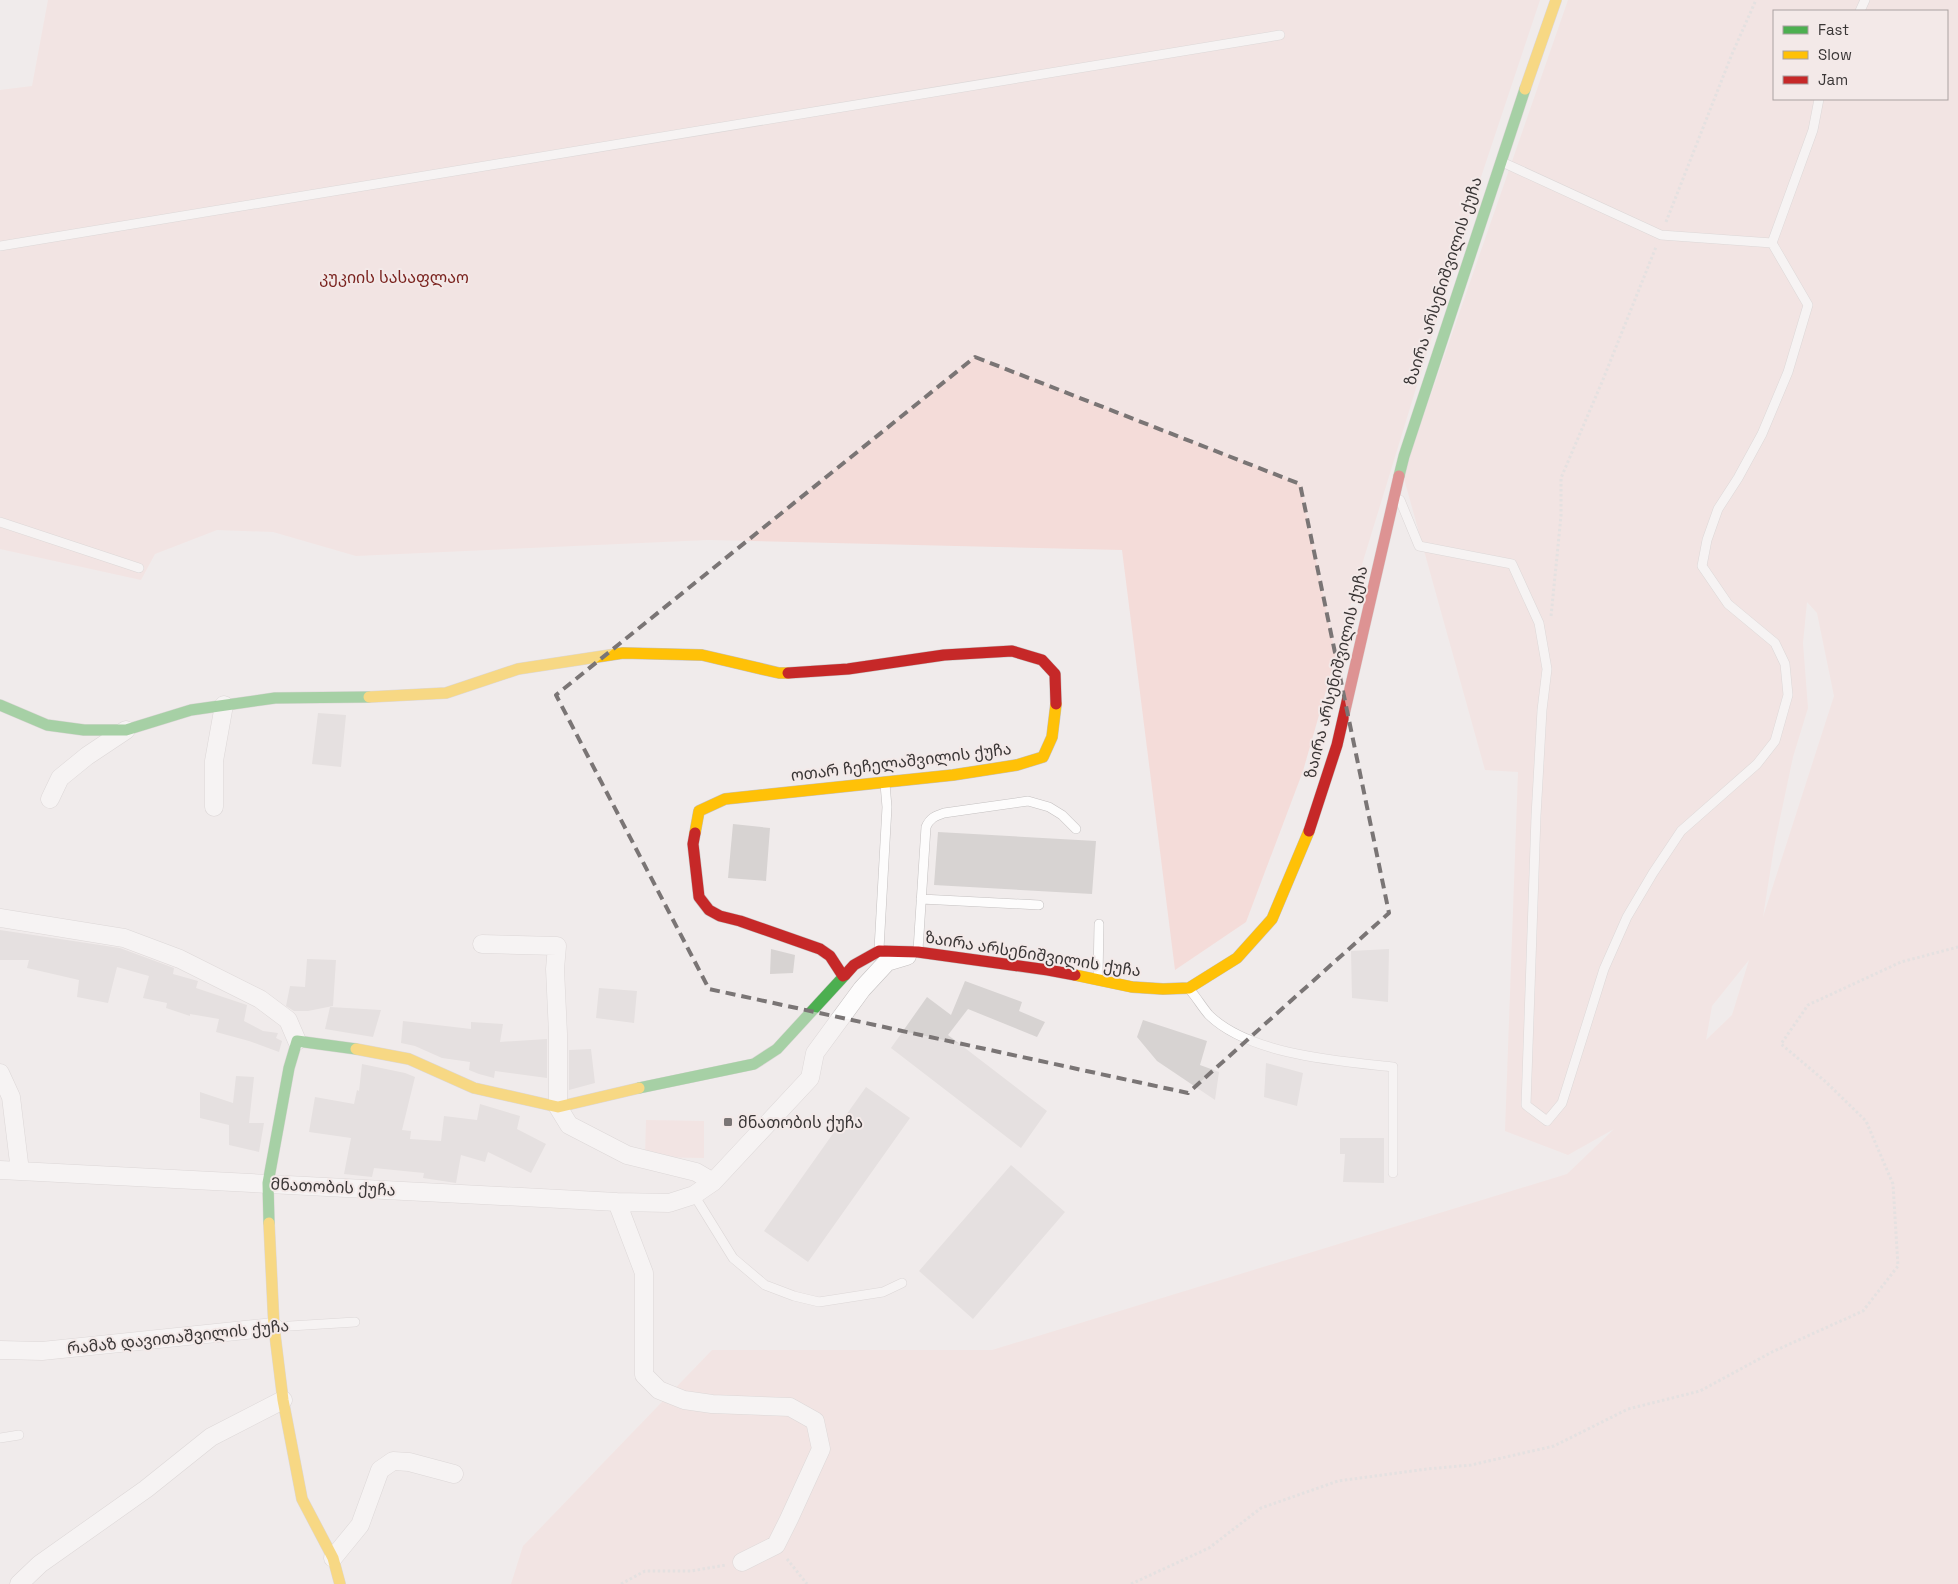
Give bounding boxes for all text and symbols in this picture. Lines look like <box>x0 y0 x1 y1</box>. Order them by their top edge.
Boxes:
legend <box>1773 10 1948 100</box>
text: Fast <box>1818 20 1849 39</box>
text: Slow <box>1818 45 1852 64</box>
text: Jam <box>1818 70 1848 89</box>
street label: ზაირა არსენიშვილის ქუჩა <box>1399 174 1487 388</box>
park label: კუკიის სასაფლაო <box>319 267 469 288</box>
street label: ზაირა არსენიშვილის ქუჩა <box>1299 564 1373 780</box>
street label: ოთარ ჩეჩელაშვილის ქუჩა <box>789 738 1013 786</box>
street label: ზაირა არსენიშვილის ქუჩა <box>924 927 1142 981</box>
place label: მნათობის ქუჩა <box>738 1112 863 1133</box>
marker: მნათობის ქუჩა <box>722 1116 734 1128</box>
street label: მნათობის ქუჩა <box>270 1173 396 1201</box>
street label: რამაზ დავითაშვილის ქუჩა <box>66 1315 290 1359</box>

